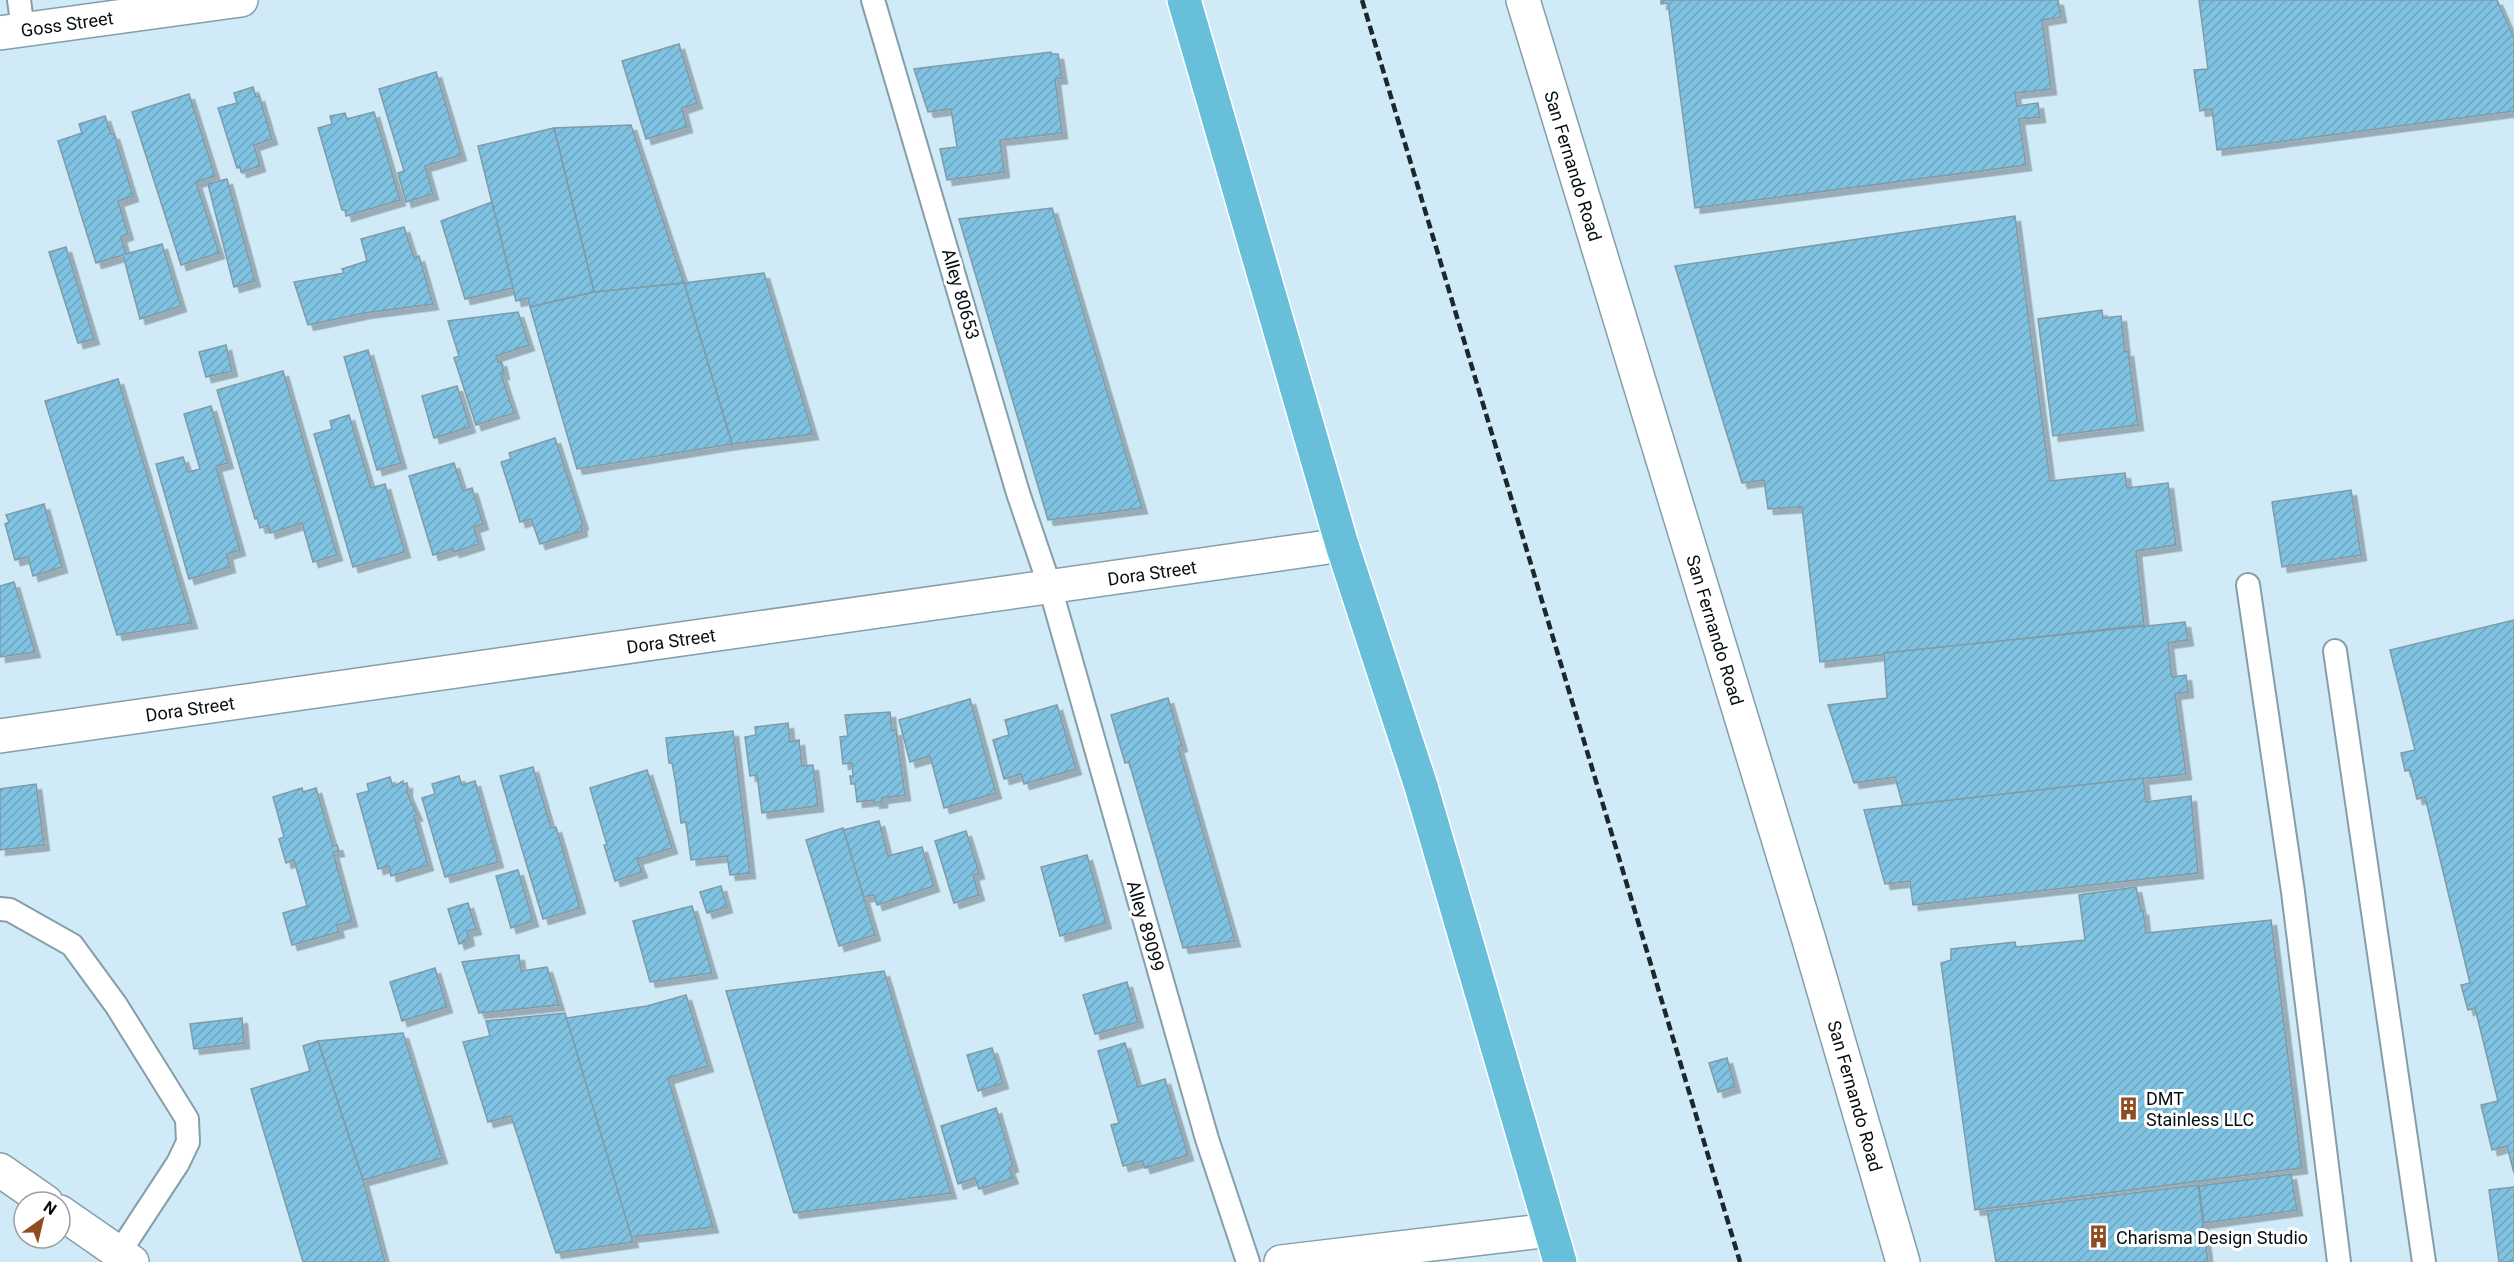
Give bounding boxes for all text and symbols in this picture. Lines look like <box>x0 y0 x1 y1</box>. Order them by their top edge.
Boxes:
street label: Goss Street <box>19 7 115 41</box>
street label: San Fernando Road <box>1540 88 1606 244</box>
street label: Alley 80653 <box>938 246 984 342</box>
street label: San Fernando Road <box>1682 552 1748 708</box>
street label: Dora Street <box>1106 556 1198 590</box>
street label: Dora Street <box>625 624 717 658</box>
street label: Dora Street <box>144 692 236 726</box>
street label: Alley 89099 <box>1123 878 1169 974</box>
street label: San Fernando Road <box>1823 1018 1887 1174</box>
place label: DMT Stainless LLC <box>2146 1088 2254 1130</box>
building icon: DMT Stainless LLC <box>2115 1095 2141 1121</box>
north arrow <box>12 1190 72 1250</box>
text: N <box>40 1197 60 1219</box>
building icon: Charisma Design Studio <box>2085 1224 2111 1250</box>
place label: Charisma Design Studio <box>2116 1227 2308 1248</box>

